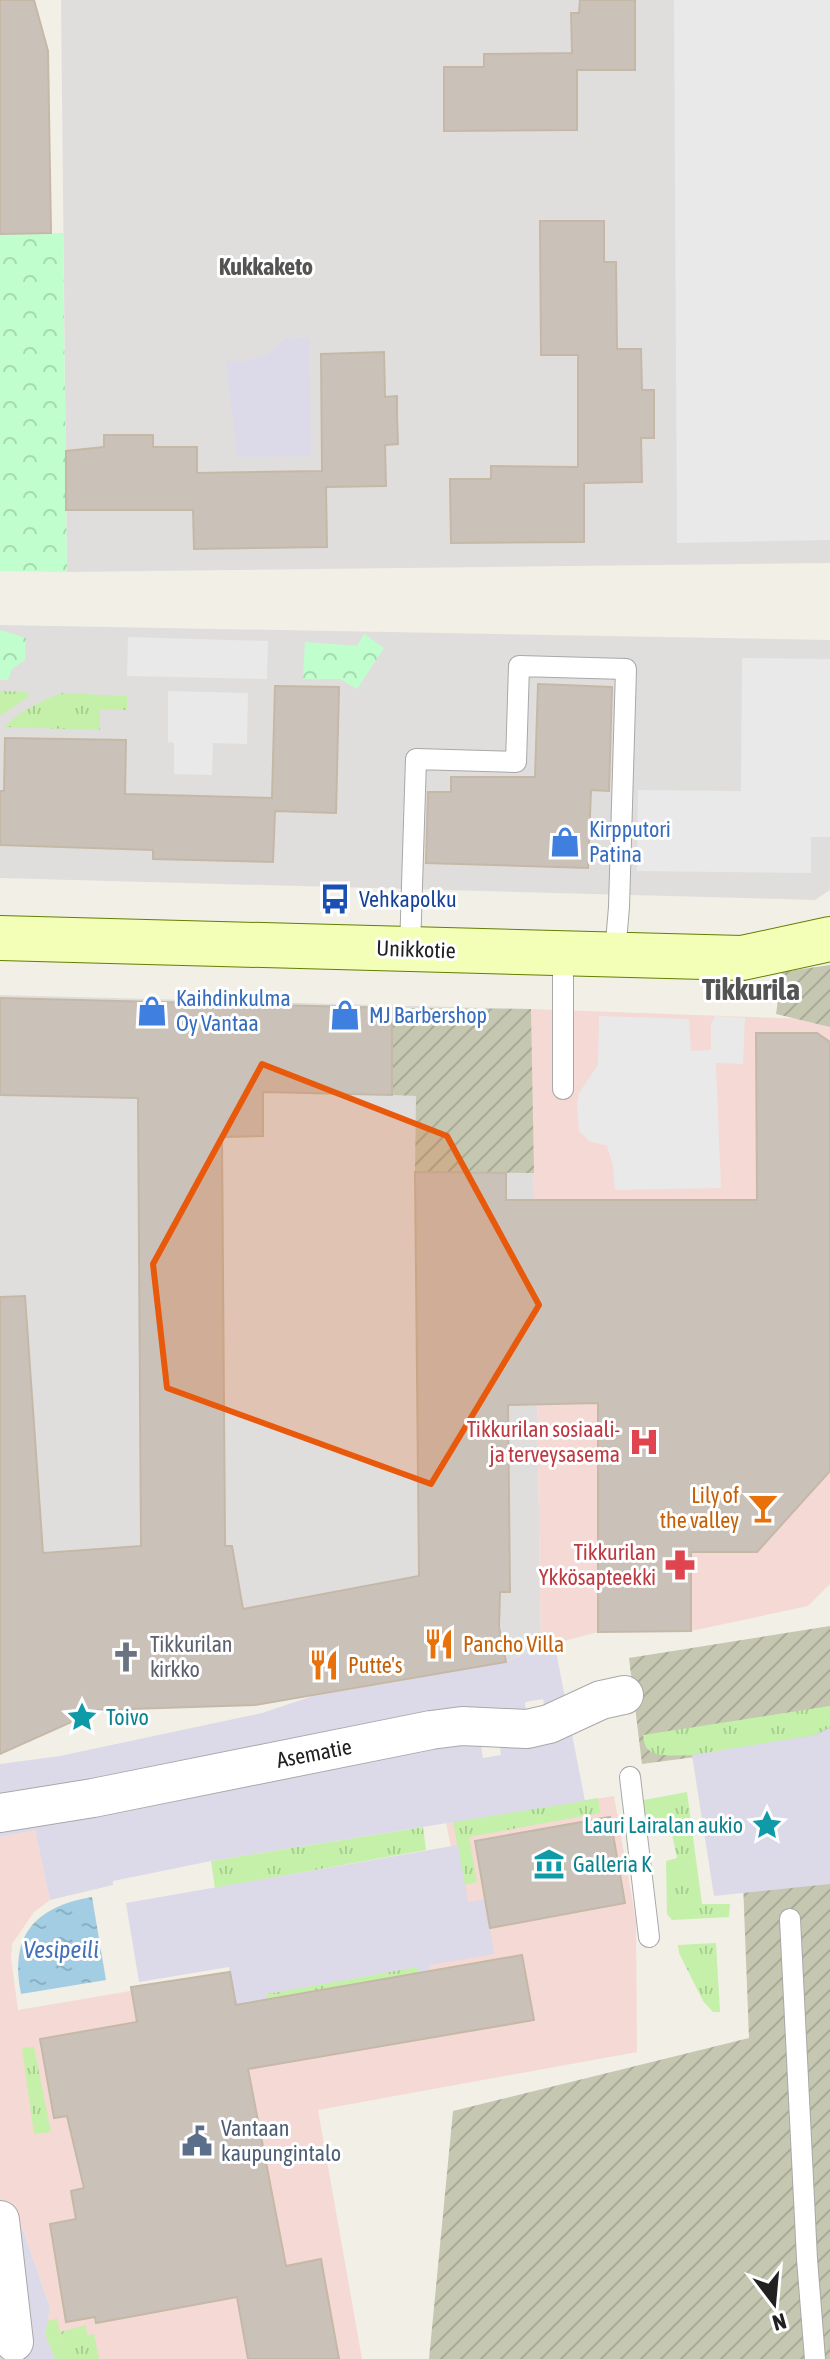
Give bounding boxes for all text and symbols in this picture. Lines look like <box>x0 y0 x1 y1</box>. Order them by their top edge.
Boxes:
district label: Kukkaketo <box>219 253 313 280</box>
place label: Kirpputori Patina <box>589 816 671 867</box>
shop icon: Kirpputori Patina <box>548 825 582 859</box>
bus stop icon: Vehkapolku <box>318 882 352 916</box>
place label: Vehkapolku <box>359 886 457 912</box>
street label: Unikkotie <box>376 935 456 963</box>
district label: Tikkurila <box>702 972 800 1006</box>
place label: Kaihdinkulma Oy Vantaa <box>176 985 291 1036</box>
shop icon: Kaihdinkulma Oy Vantaa <box>135 994 169 1028</box>
shop icon: MJ Barbershop <box>328 998 362 1032</box>
place label: MJ Barbershop <box>369 1002 487 1028</box>
place label: Tikkurilan sosiaali- ja terveysasema <box>467 1416 620 1467</box>
hospital icon: Tikkurilan sosiaali- ja terveysasema <box>627 1425 661 1459</box>
place label: Lily of the valley <box>660 1482 739 1533</box>
bar icon: Lily of the valley <box>746 1491 780 1525</box>
place label: Tikkurilan Ykkösapteekki <box>539 1539 656 1590</box>
pharmacy icon: Tikkurilan Ykkösapteekki <box>663 1548 697 1582</box>
restaurant icon: Pancho Villa <box>422 1627 456 1661</box>
place label: Tikkurilan kirkko <box>150 1631 233 1682</box>
place label: Pancho Villa <box>463 1631 564 1657</box>
church icon: Tikkurilan kirkko <box>109 1640 143 1674</box>
restaurant icon: Putte's <box>307 1648 341 1682</box>
place label: Putte's <box>348 1652 403 1678</box>
place icon: Toivo <box>65 1700 99 1734</box>
place label: Toivo <box>106 1704 149 1730</box>
street label: Asematie <box>274 1733 354 1773</box>
place icon: Lauri Lairalan aukio <box>750 1808 784 1842</box>
place label: Lauri Lairalan aukio <box>584 1812 743 1838</box>
museum icon: Galleria K <box>532 1847 566 1881</box>
place label: Galleria K <box>573 1851 652 1877</box>
water label: Vesipeili <box>23 1936 99 1963</box>
place label: Vantaan kaupungintalo <box>221 2115 341 2166</box>
public building icon: Vantaan kaupungintalo <box>180 2124 214 2158</box>
north arrow <box>734 2263 814 2343</box>
text: N <box>770 2308 789 2337</box>

